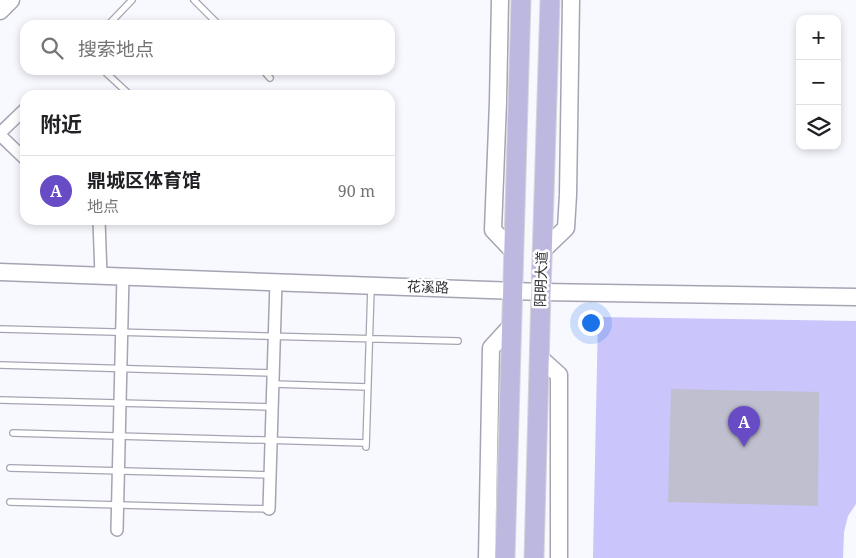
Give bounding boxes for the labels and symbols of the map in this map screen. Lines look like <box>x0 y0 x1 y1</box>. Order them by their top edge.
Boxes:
street label: 阳明大道 <box>530 251 551 307</box>
street label: 花溪路 <box>407 276 449 297</box>
your location <box>578 310 604 336</box>
pin: A <box>728 406 760 447</box>

